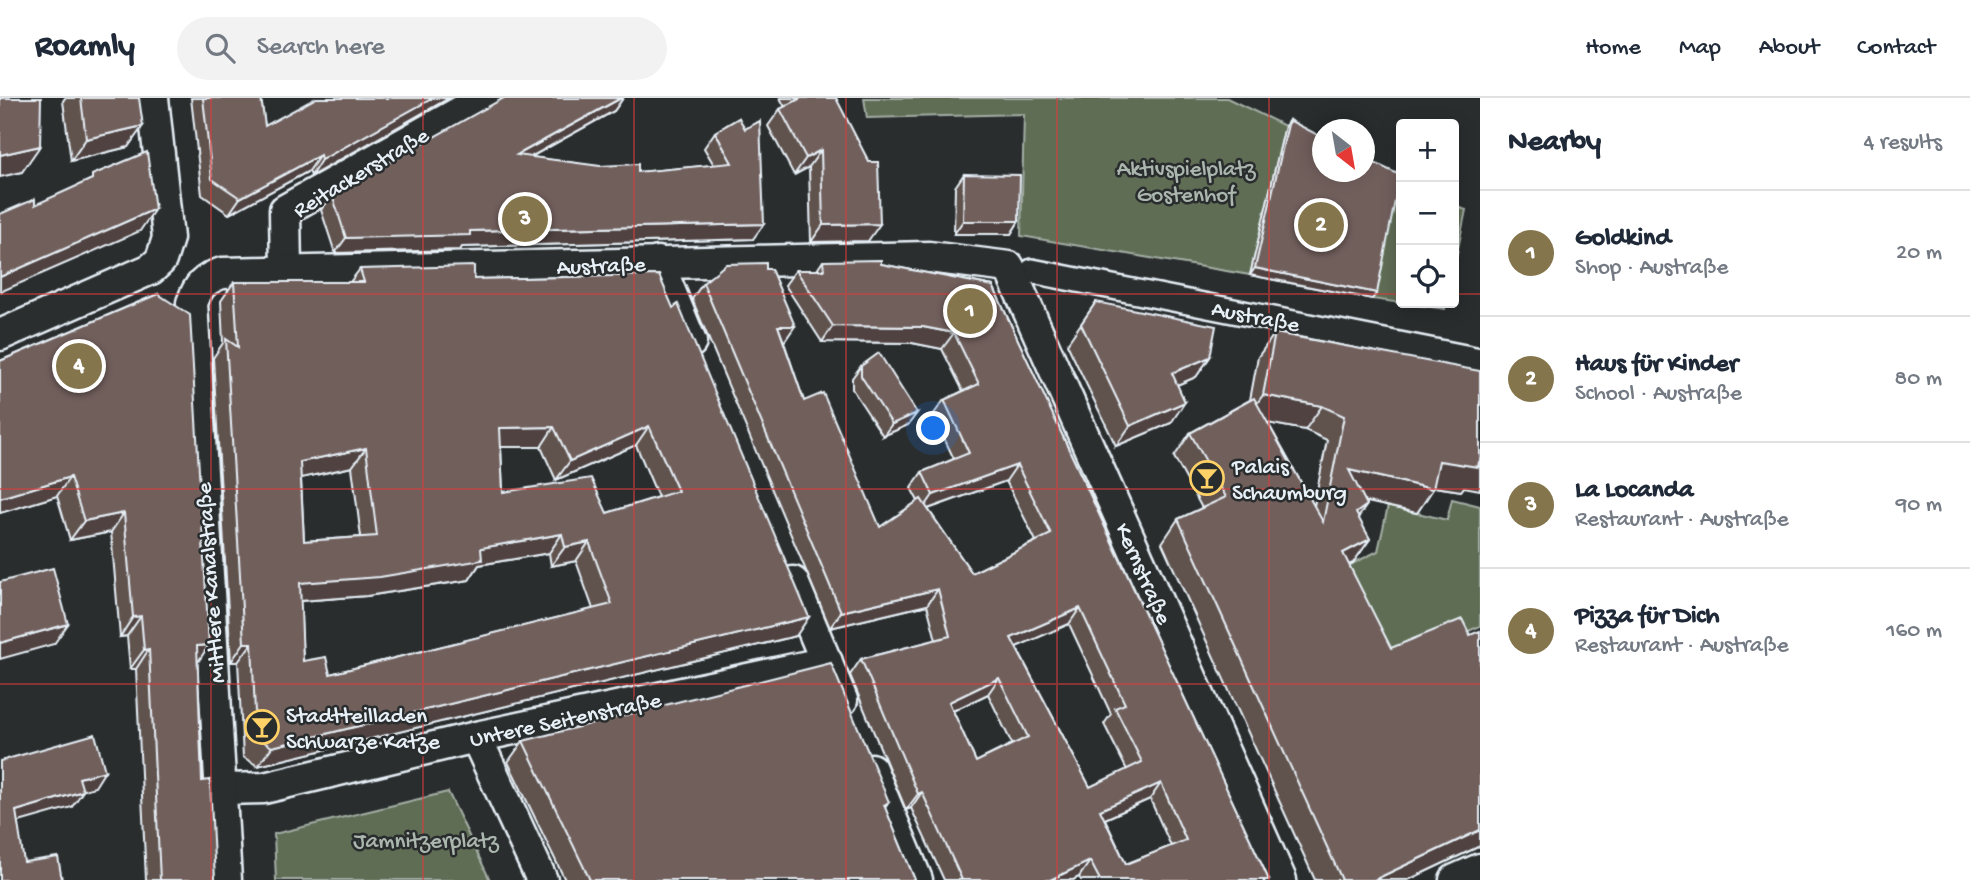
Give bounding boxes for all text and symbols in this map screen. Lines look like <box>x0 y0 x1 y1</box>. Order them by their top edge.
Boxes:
search box <box>177 17 667 80</box>
text: Roamly <box>35 29 135 67</box>
icon: search <box>201 29 239 67</box>
text: Search here <box>257 33 385 64</box>
text: Home <box>1585 34 1641 63</box>
text: Map <box>1679 34 1721 63</box>
text: About <box>1759 34 1819 63</box>
text: Contact <box>1857 34 1935 63</box>
north arrow <box>1312 119 1375 182</box>
map controls <box>1396 119 1459 308</box>
button: + <box>1396 119 1459 182</box>
street label: Reitackerstraße <box>289 122 436 225</box>
text: Nearby <box>1508 126 1601 161</box>
text: 4 results <box>1863 130 1942 157</box>
park label: Aktivspielplatz Gostenhof <box>1117 157 1256 210</box>
button: − <box>1396 182 1459 245</box>
pin: 3 <box>502 193 548 245</box>
pin: 2 <box>1298 199 1344 251</box>
text: Goldkind <box>1575 224 1671 255</box>
text: 1 <box>1526 240 1536 267</box>
text: 20 m <box>1896 240 1942 267</box>
button: locate <box>1396 245 1459 308</box>
street label: Austraße <box>556 252 647 283</box>
text: Shop · Austraße <box>1575 255 1728 282</box>
pin: 1 <box>947 285 993 337</box>
street label: Austraße <box>1209 297 1303 340</box>
pin: 4 <box>56 340 102 392</box>
text: Haus für Kinder <box>1575 350 1738 381</box>
text: 2 <box>1525 366 1537 393</box>
text: 80 m <box>1895 366 1942 393</box>
text: School · Austraße <box>1575 381 1742 408</box>
your location <box>916 411 950 445</box>
place label: Palais Schaumburg <box>1231 455 1347 508</box>
bar icon: Palais Schaumburg <box>1188 459 1226 497</box>
text: La Locanda <box>1575 476 1693 507</box>
street label: Mittlere Kanalstraße <box>192 480 233 684</box>
text: 3 <box>1525 492 1537 519</box>
text: 90 m <box>1896 492 1942 519</box>
text: Restaurant · Austraße <box>1575 507 1789 534</box>
street label: Kernstraße <box>1107 519 1177 630</box>
text: Pizza für Dich <box>1575 602 1719 633</box>
text: 4 <box>1526 618 1536 645</box>
text: 160 m <box>1886 618 1942 645</box>
text: Restaurant · Austraße <box>1575 633 1789 660</box>
street label: Untere Seitenstraße <box>467 688 665 755</box>
place label: Stadtteilladen Schwarze Katze <box>286 704 441 757</box>
bar icon: Stadtteilladen Schwarze Katze <box>243 708 281 746</box>
park label: Jamnitzerplatz <box>353 829 500 856</box>

